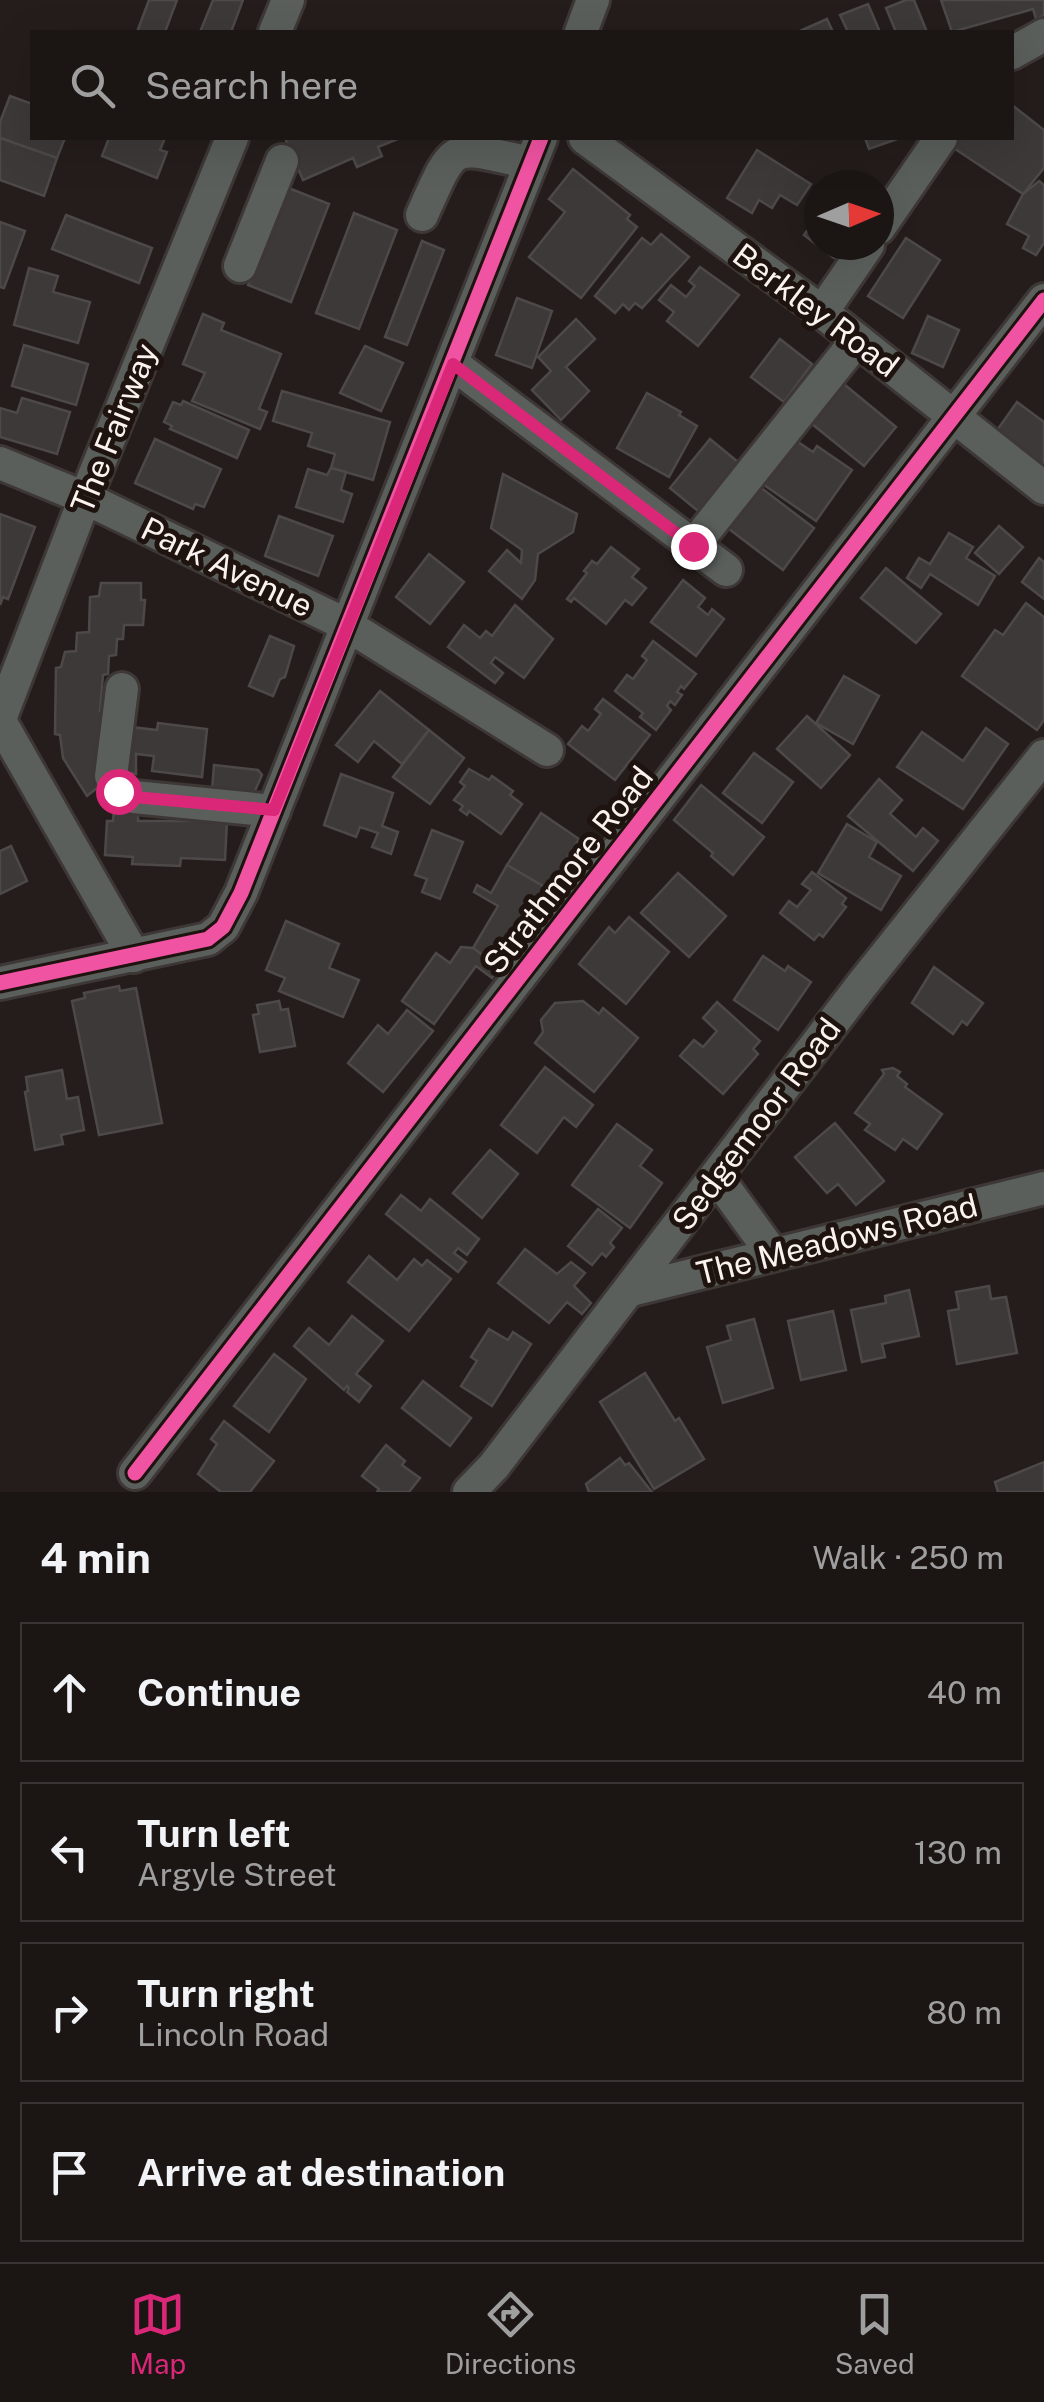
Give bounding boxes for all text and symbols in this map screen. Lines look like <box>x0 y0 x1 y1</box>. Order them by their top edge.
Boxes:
search box <box>30 30 1014 140</box>
icon: search <box>65 58 120 113</box>
text: Search here <box>145 63 358 108</box>
north arrow <box>804 170 894 260</box>
street label: Berkley Road <box>726 236 906 384</box>
street label: The Fairway <box>63 338 165 518</box>
street label: Park Avenue <box>135 510 319 624</box>
route end <box>671 524 717 570</box>
street label: Strathmore Road <box>476 759 660 981</box>
route start <box>96 769 142 815</box>
street label: Sedgemoor Road <box>664 1011 848 1237</box>
street label: The Meadows Road <box>693 1186 981 1292</box>
text: 4 min <box>40 1533 151 1582</box>
text: Walk · 250 m <box>812 1539 1004 1576</box>
icon: ahead <box>42 1665 97 1720</box>
text: Continue <box>137 1670 301 1715</box>
text: 40 m <box>927 1674 1002 1711</box>
text: Turn left <box>137 1811 291 1856</box>
icon: left <box>42 1825 97 1880</box>
text: 130 m <box>914 1834 1002 1871</box>
text: Argyle Street <box>137 1856 337 1893</box>
text: Turn right <box>137 1971 315 2016</box>
icon: right <box>42 1985 97 2040</box>
text: 80 m <box>926 1994 1002 2031</box>
text: Lincoln Road <box>137 2016 329 2053</box>
icon: arrive <box>42 2145 97 2200</box>
text: Arrive at destination <box>137 2150 505 2195</box>
tab: Map <box>129 2287 186 2380</box>
tab: Directions <box>445 2287 576 2380</box>
tab: Saved <box>835 2287 915 2380</box>

